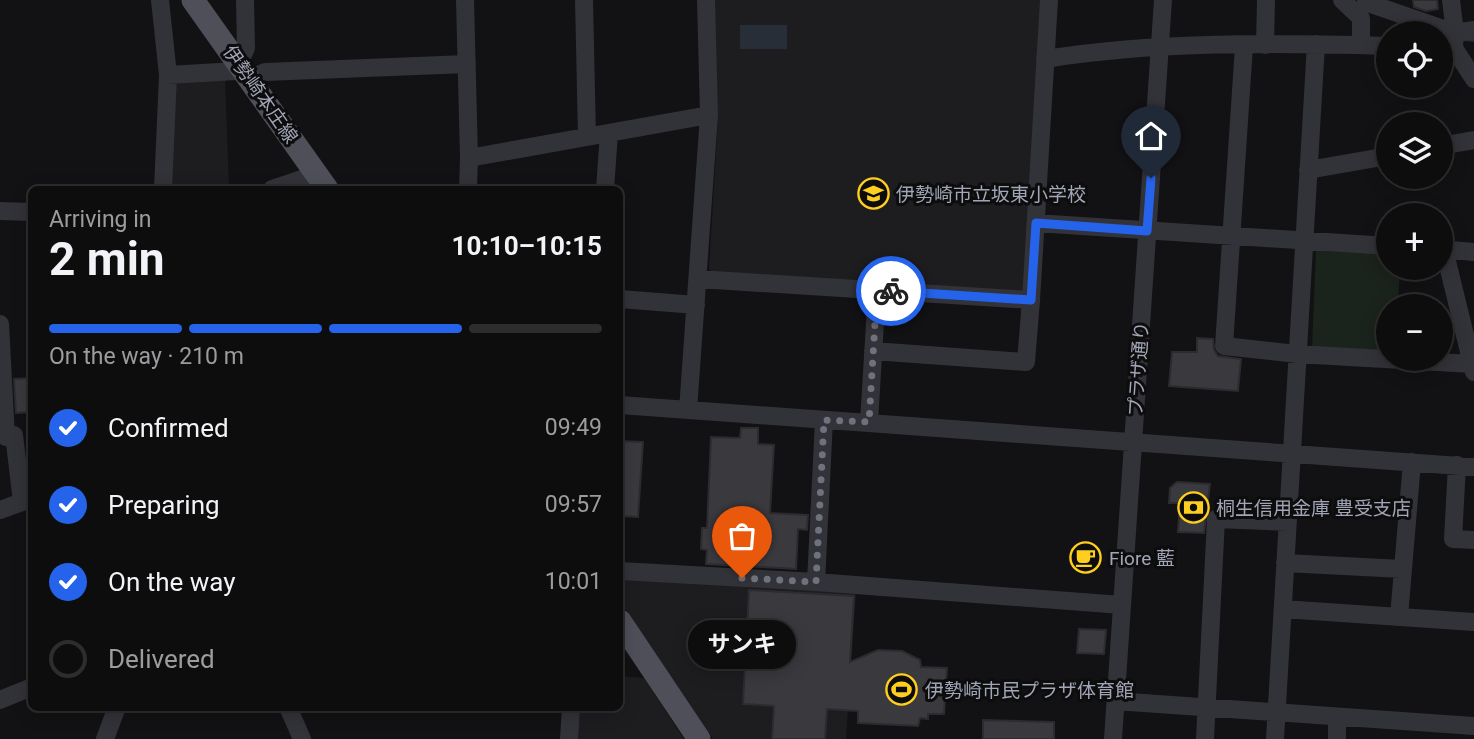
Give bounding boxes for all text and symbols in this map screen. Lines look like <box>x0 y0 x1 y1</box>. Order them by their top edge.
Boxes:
map controls <box>1376 21 1453 371</box>
button: locate <box>1376 21 1453 98</box>
street label: 伊勢崎本庄線 <box>218 41 303 148</box>
pin <box>1121 106 1181 178</box>
button: layers <box>1376 112 1453 189</box>
icon: home <box>1132 117 1170 155</box>
school or university icon: 伊勢崎市立坂東小学校 <box>856 177 890 211</box>
place label: 伊勢崎市立坂東小学校 <box>896 183 1086 206</box>
button: + <box>1376 203 1453 280</box>
text: Arriving in <box>49 206 152 233</box>
text: 10:10–10:15 <box>452 231 602 261</box>
text: 2 min <box>49 232 165 286</box>
courier <box>856 256 926 326</box>
icon: bike <box>872 272 910 310</box>
button: − <box>1376 294 1453 371</box>
street label: プラザ通り <box>1124 321 1153 417</box>
text: On the way · 210 m <box>49 343 244 370</box>
icon: check <box>49 409 87 447</box>
text: Confirmed <box>108 413 229 443</box>
text: 09:49 <box>545 414 602 441</box>
icon: check <box>49 486 87 524</box>
text: Preparing <box>108 490 220 520</box>
text: 09:57 <box>545 491 602 518</box>
bank icon: 桐生信用金庫 豊受支店 <box>1176 491 1210 525</box>
place label: 桐生信用金庫 豊受支店 <box>1216 497 1411 520</box>
pin <box>712 506 772 578</box>
icon: bag <box>723 517 761 555</box>
cafe icon: Fiore 藍 <box>1069 541 1103 575</box>
place label: Fiore 藍 <box>1109 547 1175 570</box>
icon: check <box>49 563 87 601</box>
text: On the way <box>108 567 236 597</box>
text: 10:01 <box>545 568 602 595</box>
callout: サンキ <box>688 620 796 669</box>
text: サンキ <box>708 631 777 658</box>
text: Delivered <box>108 644 215 674</box>
sports icon: 伊勢崎市民プラザ体育館 <box>885 673 919 707</box>
place label: 伊勢崎市民プラザ体育館 <box>925 679 1134 702</box>

